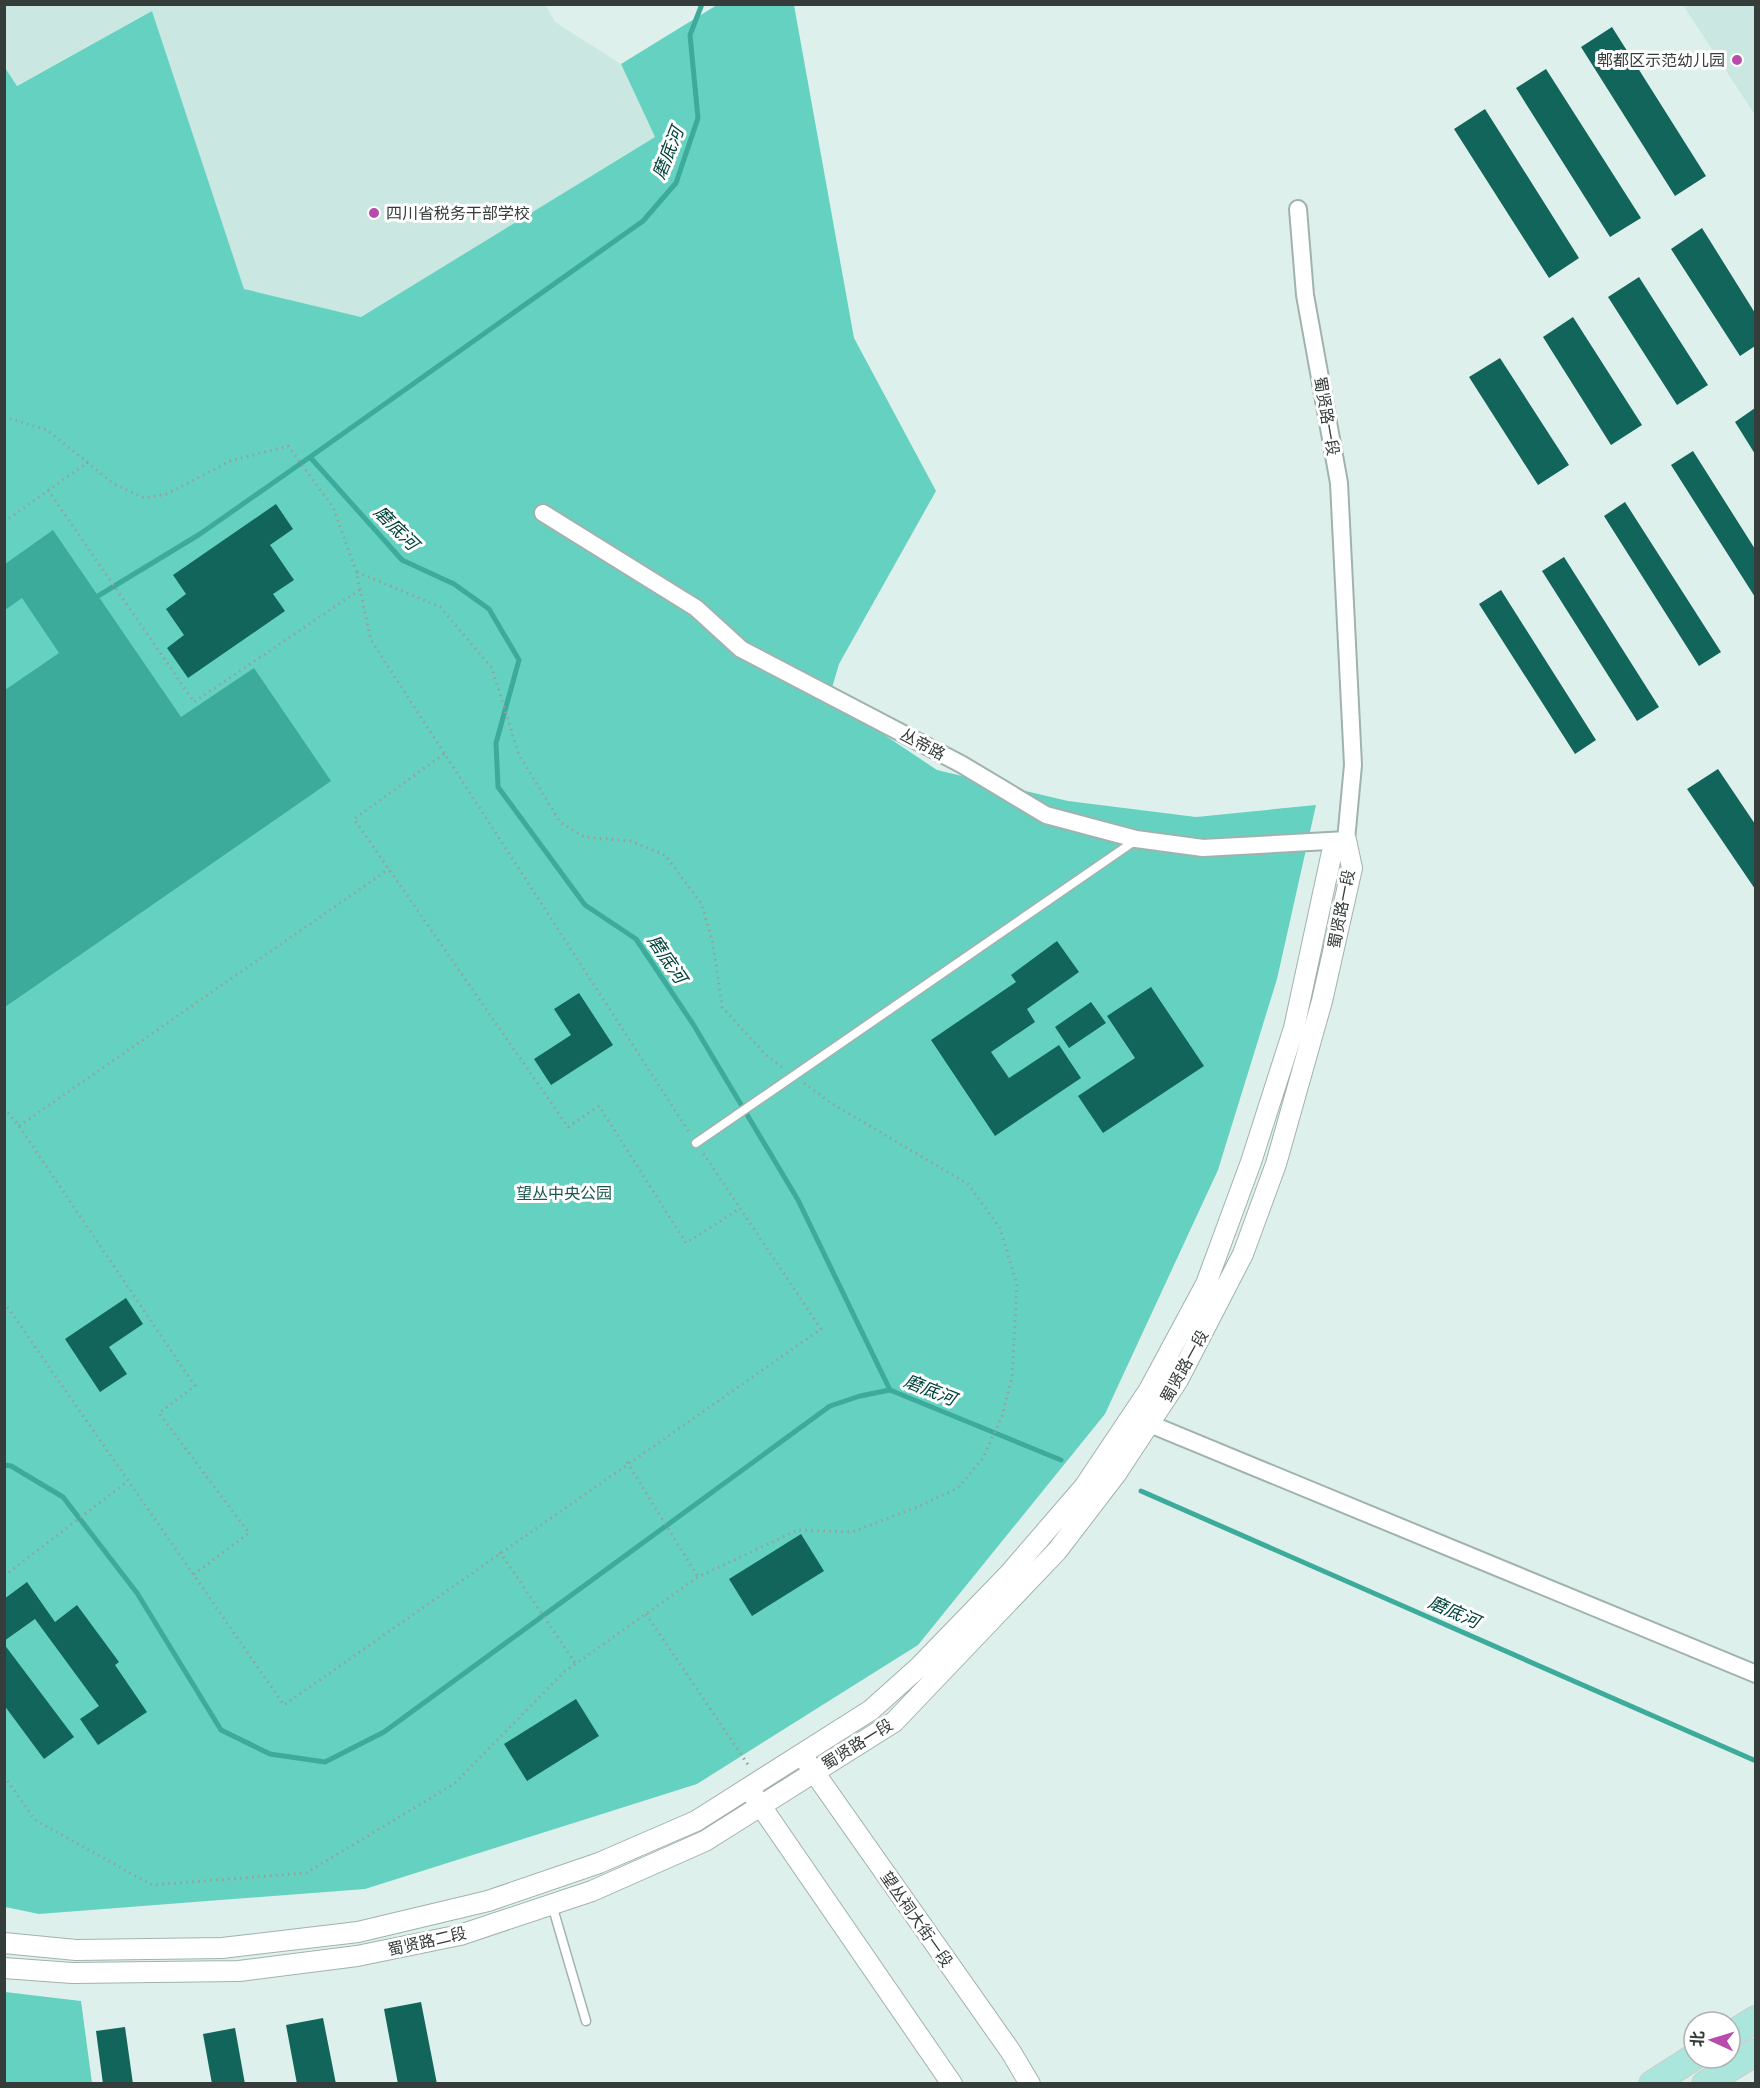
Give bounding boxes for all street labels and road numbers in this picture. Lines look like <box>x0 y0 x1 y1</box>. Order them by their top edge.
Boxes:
street label: 蜀贤路一段 <box>1310 375 1343 457</box>
street label: 丛帝路 <box>897 725 948 764</box>
street label: 蜀贤路一段 <box>1325 868 1358 950</box>
street label: 蜀贤路一段 <box>1157 1327 1212 1406</box>
street label: 蜀贤路一段 <box>818 1715 896 1774</box>
street label: 望丛祠大街一段 <box>877 1868 956 1971</box>
street label: 蜀贤路二段 <box>386 1923 468 1960</box>

